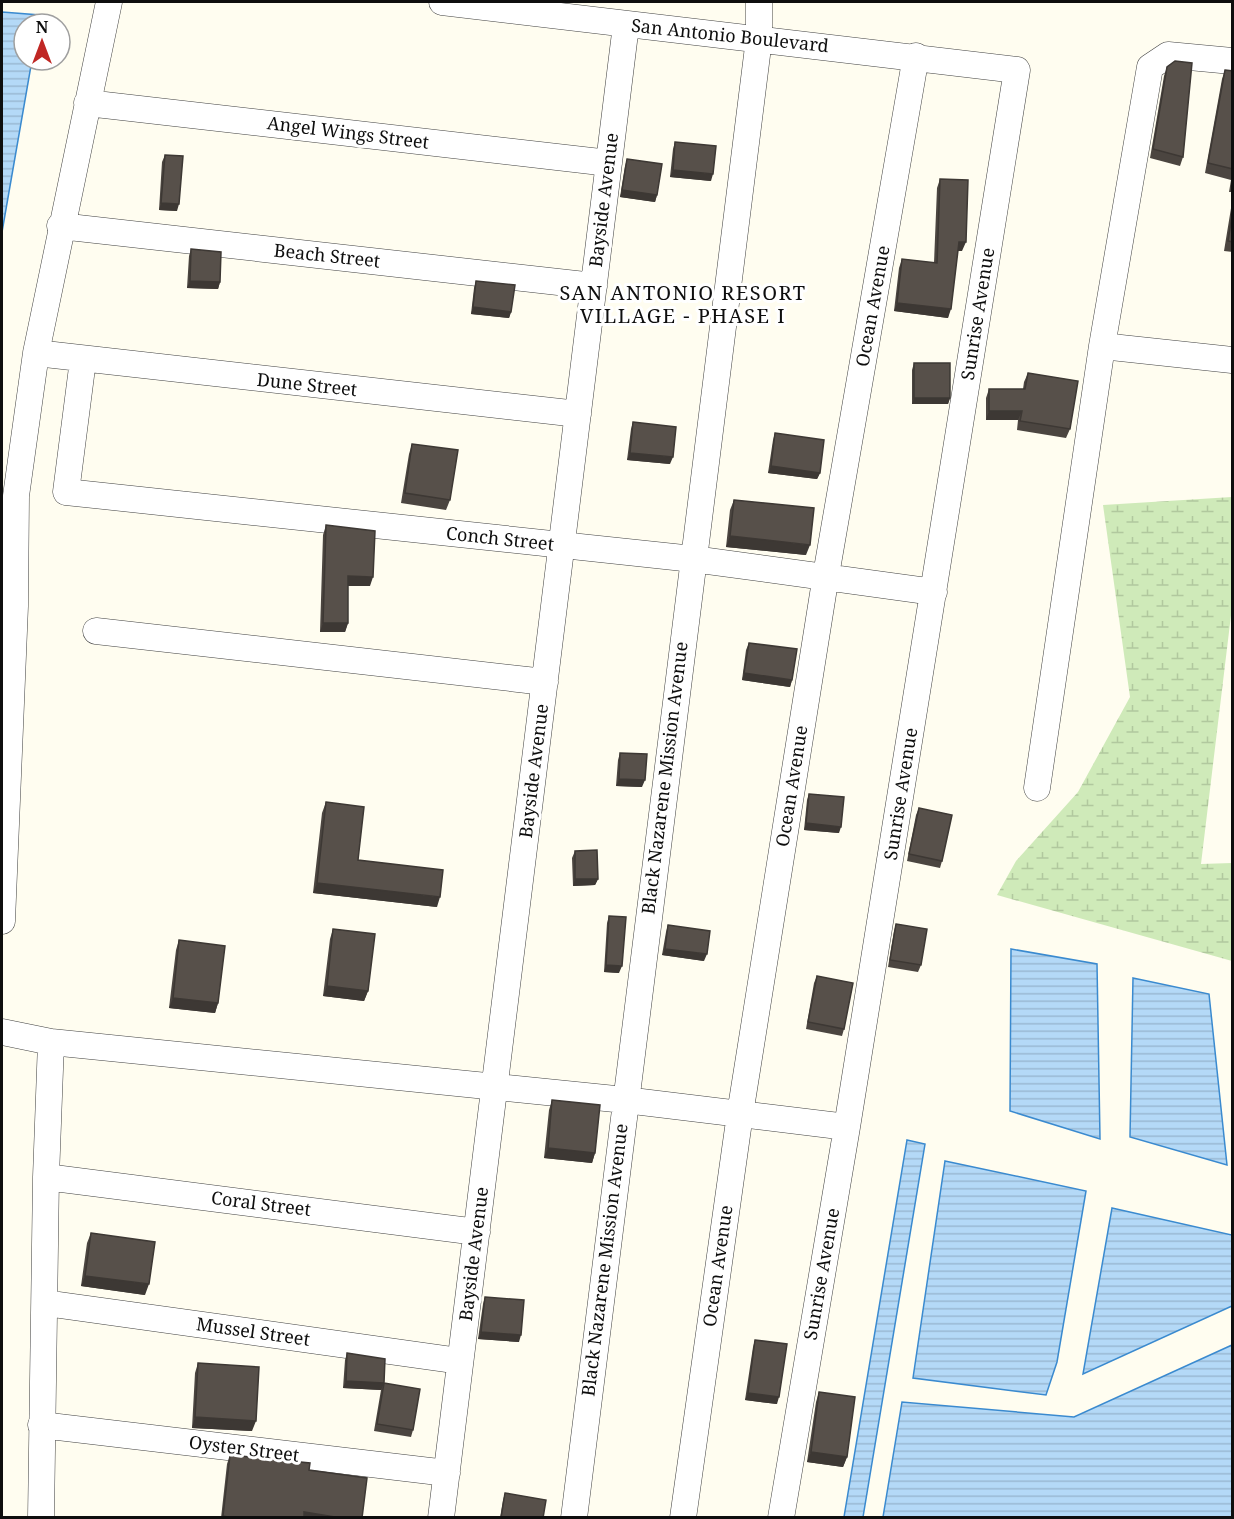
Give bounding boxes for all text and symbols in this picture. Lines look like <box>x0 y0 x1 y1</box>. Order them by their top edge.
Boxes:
north arrow <box>12 12 72 72</box>
street label: San Antonio Boulevard <box>630 13 830 57</box>
text: N <box>36 16 49 38</box>
street label: Angel Wings Street <box>266 110 430 154</box>
street label: Bayside Avenue <box>583 131 623 268</box>
street label: Beach Street <box>273 237 381 273</box>
street label: Ocean Avenue <box>850 243 894 368</box>
street label: Sunrise Avenue <box>955 246 999 382</box>
district label: SAN ANTONIO RESORT VILLAGE - PHASE I <box>559 279 807 329</box>
street label: Dune Street <box>256 367 358 401</box>
street label: Conch Street <box>445 520 555 556</box>
street label: Black Nazarene Mission Avenue <box>635 640 693 916</box>
street label: Bayside Avenue <box>513 702 553 839</box>
street label: Ocean Avenue <box>770 723 812 848</box>
street label: Sunrise Avenue <box>878 726 922 862</box>
street label: Black Nazarene Mission Avenue <box>575 1122 633 1398</box>
street label: Coral Street <box>210 1185 312 1221</box>
street label: Bayside Avenue <box>453 1185 493 1322</box>
street label: Ocean Avenue <box>697 1203 737 1328</box>
street label: Sunrise Avenue <box>798 1206 844 1342</box>
street label: Mussel Street <box>195 1311 312 1351</box>
street label: Oyster Street <box>188 1429 301 1467</box>

